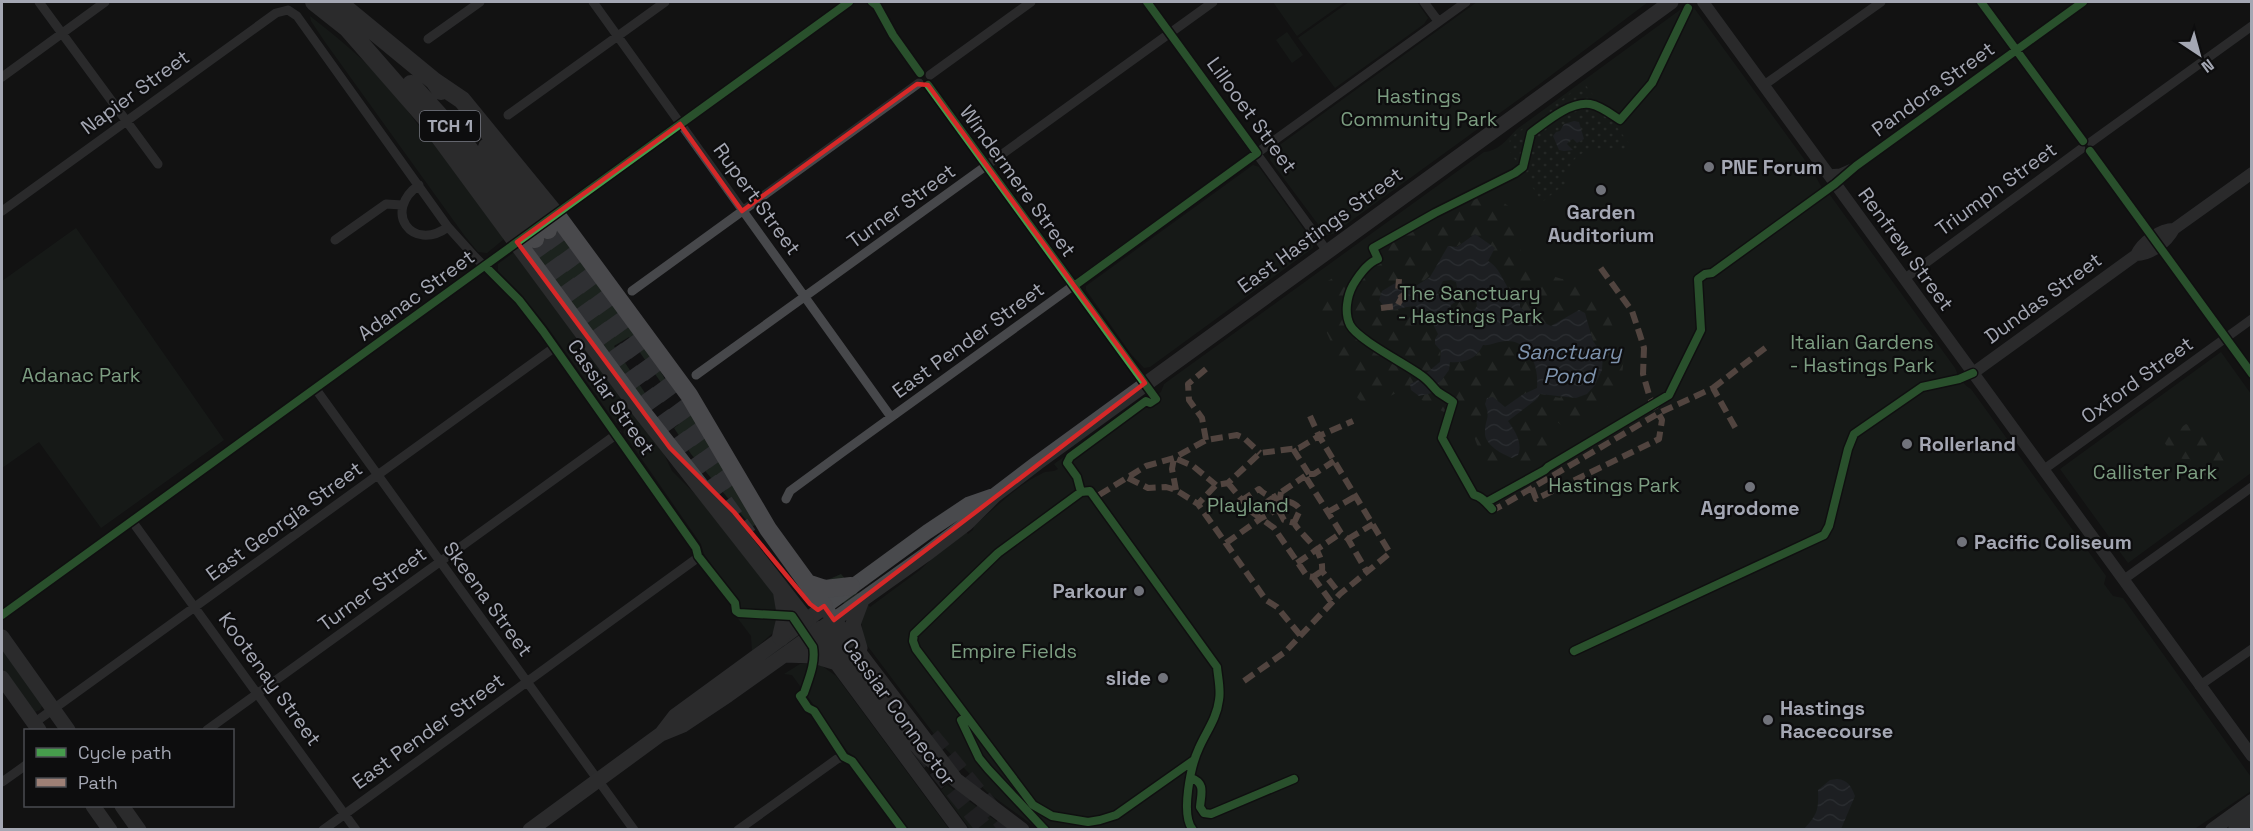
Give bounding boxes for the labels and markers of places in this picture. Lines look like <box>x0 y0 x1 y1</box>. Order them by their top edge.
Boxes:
place label: PNE Forum <box>1721 154 1823 180</box>
marker: PNE Forum <box>1702 160 1716 174</box>
marker: Garden Auditorium <box>1594 183 1608 197</box>
place label: Garden Auditorium <box>1548 199 1654 248</box>
place label: Rollerland <box>1919 431 2016 457</box>
marker: Rollerland <box>1900 437 1914 451</box>
marker: Agrodome <box>1743 480 1757 494</box>
place label: Agrodome <box>1701 495 1799 521</box>
place label: Pacific Coliseum <box>1974 529 2132 555</box>
marker: Pacific Coliseum <box>1955 535 1969 549</box>
place label: Parkour <box>1052 578 1127 604</box>
marker: Parkour <box>1132 584 1146 598</box>
place label: slide <box>1106 665 1151 691</box>
marker: slide <box>1156 671 1170 685</box>
place label: Hastings Racecourse <box>1780 695 1893 744</box>
marker: Hastings Racecourse <box>1761 713 1775 727</box>

